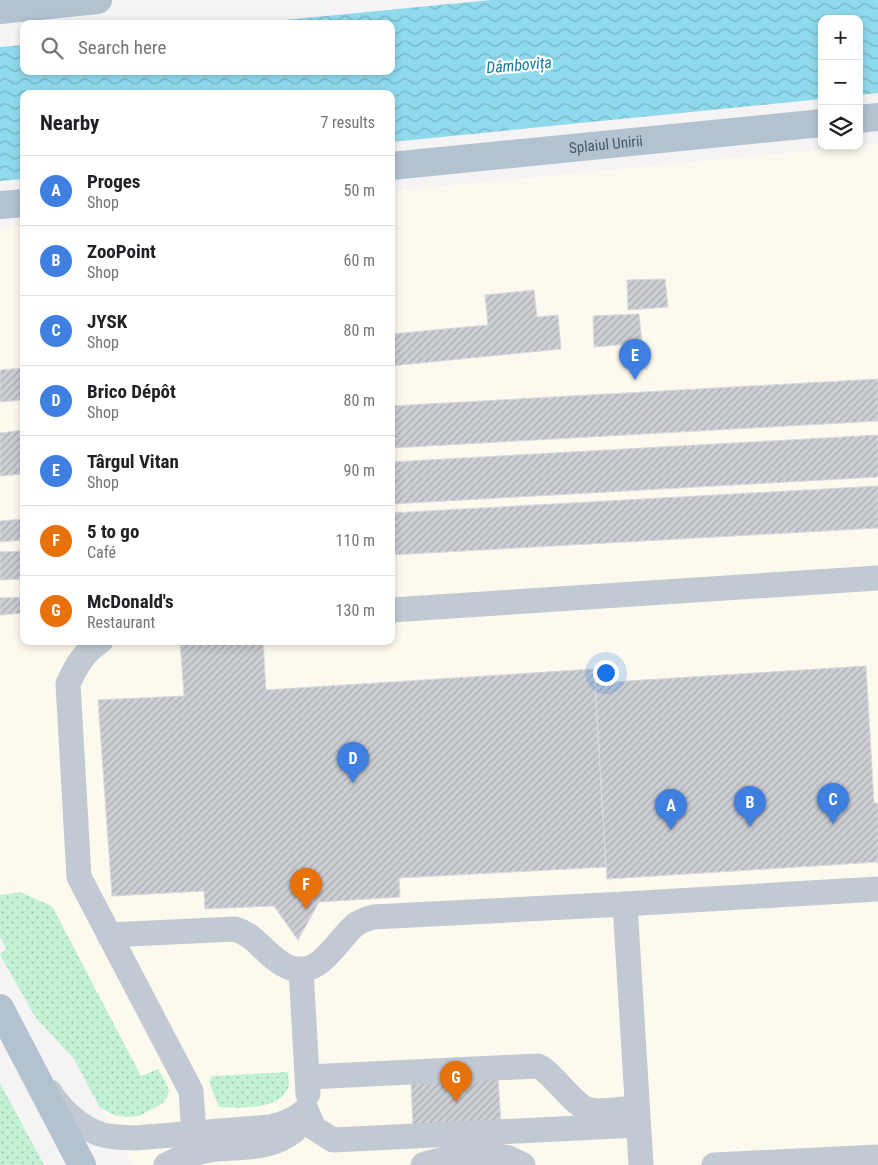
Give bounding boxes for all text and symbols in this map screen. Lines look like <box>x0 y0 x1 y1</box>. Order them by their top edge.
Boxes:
map controls <box>818 15 863 150</box>
button: + <box>818 15 863 60</box>
search box <box>20 20 395 75</box>
icon: search <box>38 34 66 62</box>
text: Search here <box>78 36 166 59</box>
water label: Dâmbovița <box>486 53 553 78</box>
button: − <box>818 60 863 105</box>
button: layers <box>818 105 863 150</box>
text: Nearby <box>40 111 99 135</box>
text: 7 results <box>320 113 375 132</box>
street label: Splaiul Unirii <box>568 132 644 157</box>
text: Proges <box>87 170 141 193</box>
text: A <box>51 181 61 200</box>
text: 50 m <box>343 181 375 200</box>
text: Shop <box>87 193 119 212</box>
text: ZooPoint <box>87 240 156 263</box>
text: B <box>52 251 60 270</box>
text: 60 m <box>343 251 375 270</box>
text: Shop <box>87 263 119 282</box>
text: JYSK <box>87 310 127 333</box>
text: C <box>51 321 61 340</box>
text: 80 m <box>343 321 375 340</box>
text: Shop <box>87 333 119 352</box>
pin: E <box>619 339 651 380</box>
text: Brico Dépôt <box>87 380 176 403</box>
text: D <box>51 391 61 410</box>
text: 80 m <box>343 391 375 410</box>
text: Shop <box>87 403 119 422</box>
text: Târgul Vitan <box>87 450 179 473</box>
text: E <box>52 461 60 480</box>
text: 90 m <box>343 461 375 480</box>
text: Shop <box>87 473 119 492</box>
text: 5 to go <box>87 520 139 543</box>
text: F <box>52 531 60 550</box>
text: 110 m <box>336 531 375 550</box>
text: Café <box>87 543 116 562</box>
text: McDonald's <box>87 590 174 613</box>
text: G <box>51 601 61 620</box>
text: 130 m <box>336 601 375 620</box>
text: Restaurant <box>87 613 155 632</box>
your location <box>593 660 619 686</box>
pin: D <box>337 742 369 783</box>
pin: C <box>817 783 849 824</box>
pin: B <box>734 786 766 827</box>
pin: A <box>655 789 687 830</box>
pin: F <box>290 868 322 909</box>
pin: G <box>440 1061 472 1102</box>

